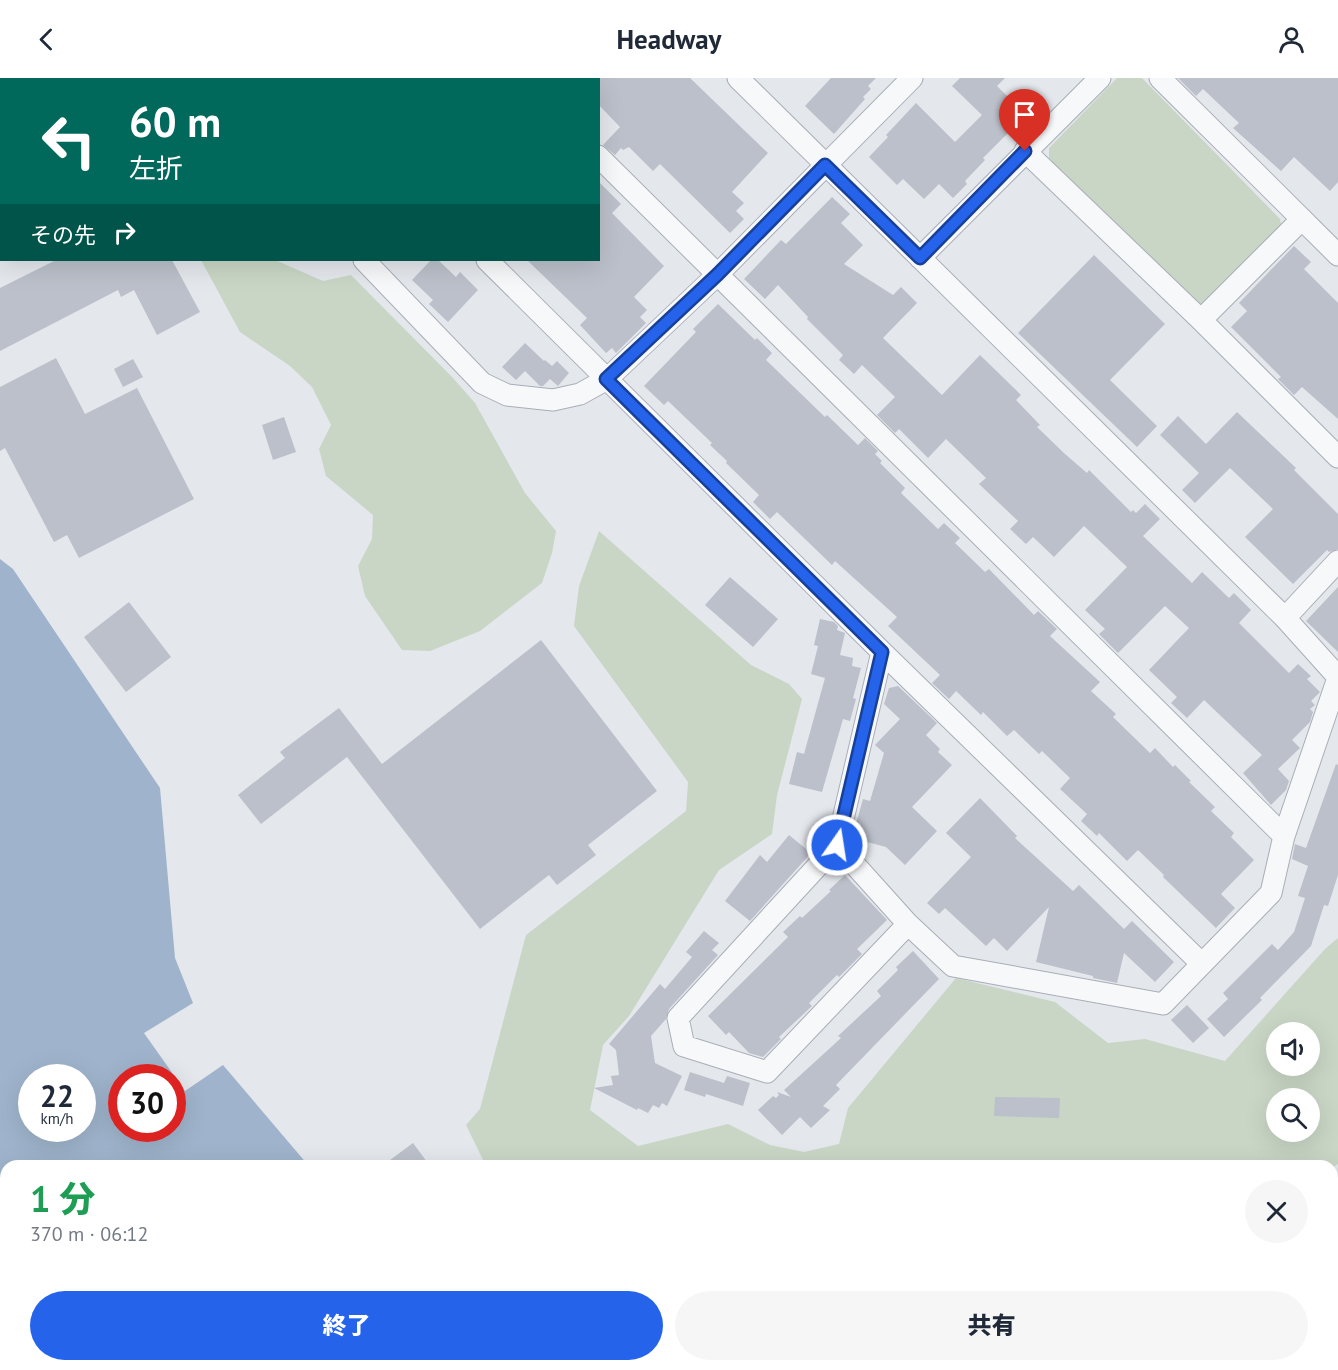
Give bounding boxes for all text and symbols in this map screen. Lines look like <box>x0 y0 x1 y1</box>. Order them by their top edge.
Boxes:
text: Headway <box>616 22 722 56</box>
icon: back <box>30 23 63 56</box>
icon: person <box>1275 23 1308 56</box>
pin <box>999 89 1050 151</box>
text: 60 m <box>129 94 221 149</box>
icon: arrive <box>1008 98 1041 131</box>
icon: left <box>30 102 108 180</box>
text: 左折 <box>129 151 183 185</box>
icon: right <box>108 216 141 249</box>
text: その先 <box>30 221 96 249</box>
position arrow <box>805 813 869 877</box>
map controls <box>1266 1022 1320 1142</box>
button: sound <box>1266 1022 1320 1076</box>
speed limit sign: 30 <box>108 1064 186 1142</box>
text: 22 <box>40 1076 74 1115</box>
button: search <box>1266 1088 1320 1142</box>
text: km/h <box>41 1109 73 1128</box>
text: 1 分 <box>30 1175 96 1222</box>
button: close <box>1245 1180 1308 1243</box>
text: 370 m · 06:12 <box>30 1221 148 1247</box>
button: 終了 <box>30 1291 663 1360</box>
button: 共有 <box>675 1291 1308 1360</box>

